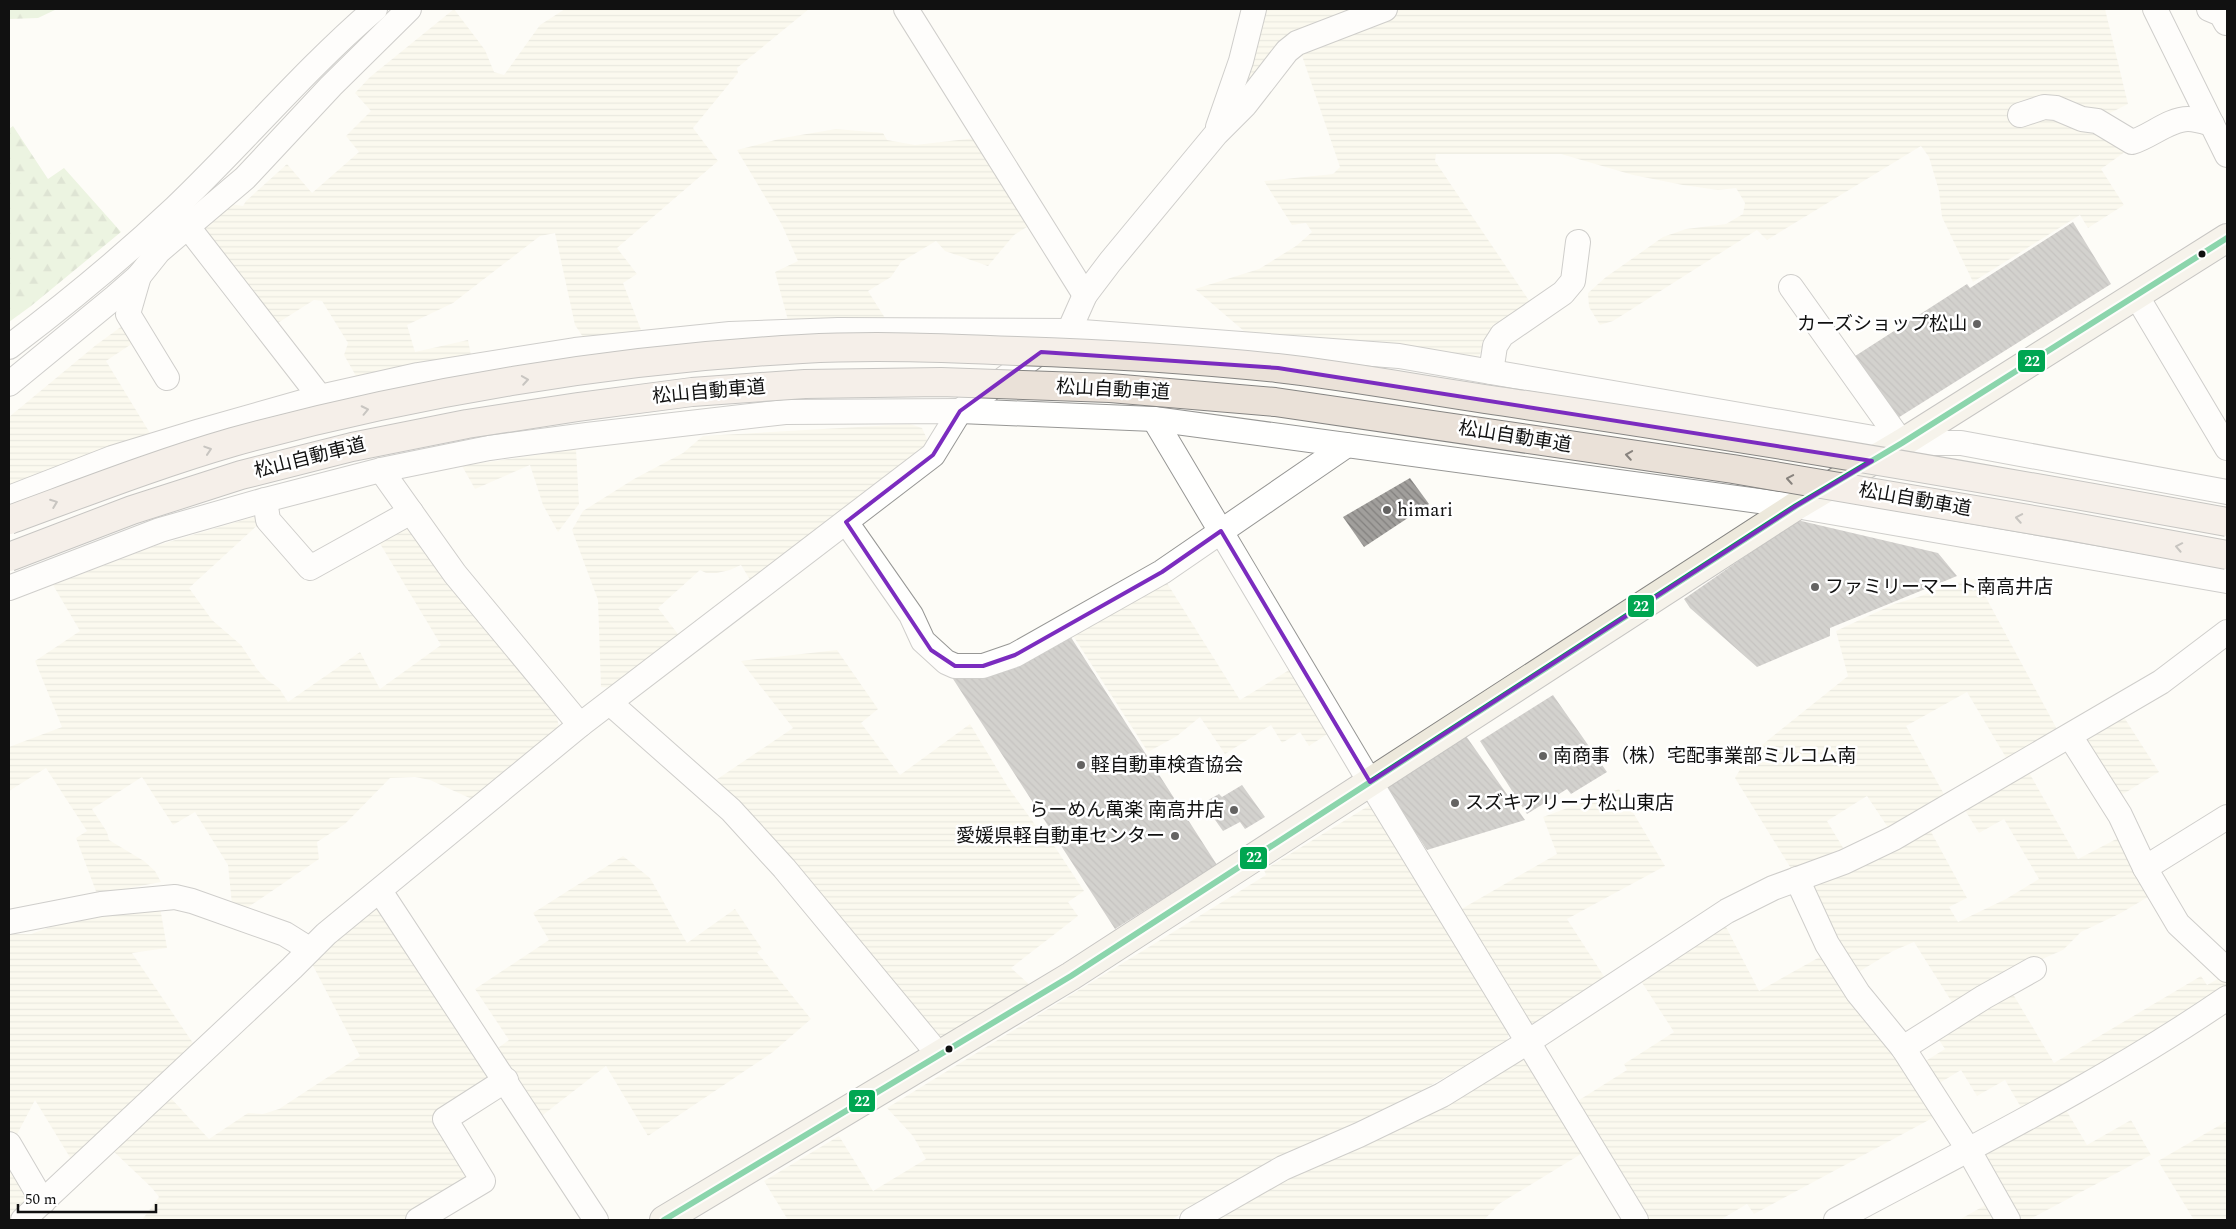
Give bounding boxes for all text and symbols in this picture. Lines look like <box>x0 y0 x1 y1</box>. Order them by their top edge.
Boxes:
unlabelled marker <box>2197 249 2207 259</box>
place label: カーズショップ松山 <box>1797 310 1967 339</box>
marker: カーズショップ松山 <box>1971 318 1983 330</box>
line badge: 22 <box>2017 349 2046 373</box>
text: 22 <box>2024 351 2040 372</box>
street label: 松山自動車道 <box>651 373 767 411</box>
street label: 松山自動車道 <box>1055 373 1171 407</box>
one-way arrow <box>521 376 529 386</box>
one-way arrow <box>361 406 370 416</box>
street label: 松山自動車道 <box>1456 414 1574 460</box>
street label: 松山自動車道 <box>251 430 369 486</box>
one-way arrow <box>203 446 212 456</box>
one-way arrow <box>1625 451 1634 461</box>
one-way arrow <box>1786 474 1794 485</box>
street label: 松山自動車道 <box>1856 476 1974 524</box>
place label: himari <box>1397 496 1453 525</box>
one-way arrow <box>50 499 58 509</box>
marker: himari <box>1381 504 1393 516</box>
one-way arrow <box>2015 513 2024 523</box>
one-way arrow <box>2175 542 2184 552</box>
place label: ファミリーマート南高井店 <box>1825 573 2053 602</box>
marker: ファミリーマート南高井店 <box>1809 581 1821 593</box>
line badge: 22 <box>1627 594 1655 618</box>
text: 22 <box>1633 596 1649 617</box>
place label: 南商事（株）宅配事業部ミルコム南 <box>1553 742 1857 771</box>
marker: 南商事（株）宅配事業部ミルコム南 <box>1537 750 1549 762</box>
place label: 軽自動車検査協会 <box>1091 751 1243 780</box>
marker: 軽自動車検査協会 <box>1075 759 1087 771</box>
place label: スズキアリーナ松山東店 <box>1465 789 1674 818</box>
place label: らーめん萬楽 南高井店 <box>1029 796 1224 825</box>
marker: スズキアリーナ松山東店 <box>1449 797 1461 809</box>
marker: らーめん萬楽 南高井店 <box>1228 804 1240 816</box>
place label: 愛媛県軽自動車センター <box>956 822 1165 851</box>
marker: 愛媛県軽自動車センター <box>1169 830 1181 842</box>
line badge: 22 <box>1239 846 1268 870</box>
text: 22 <box>1246 847 1262 868</box>
unlabelled marker <box>944 1044 954 1054</box>
line badge: 22 <box>848 1089 876 1113</box>
text: 22 <box>854 1091 870 1112</box>
scale bar <box>18 1182 155 1214</box>
text: 50 m <box>25 1188 57 1211</box>

